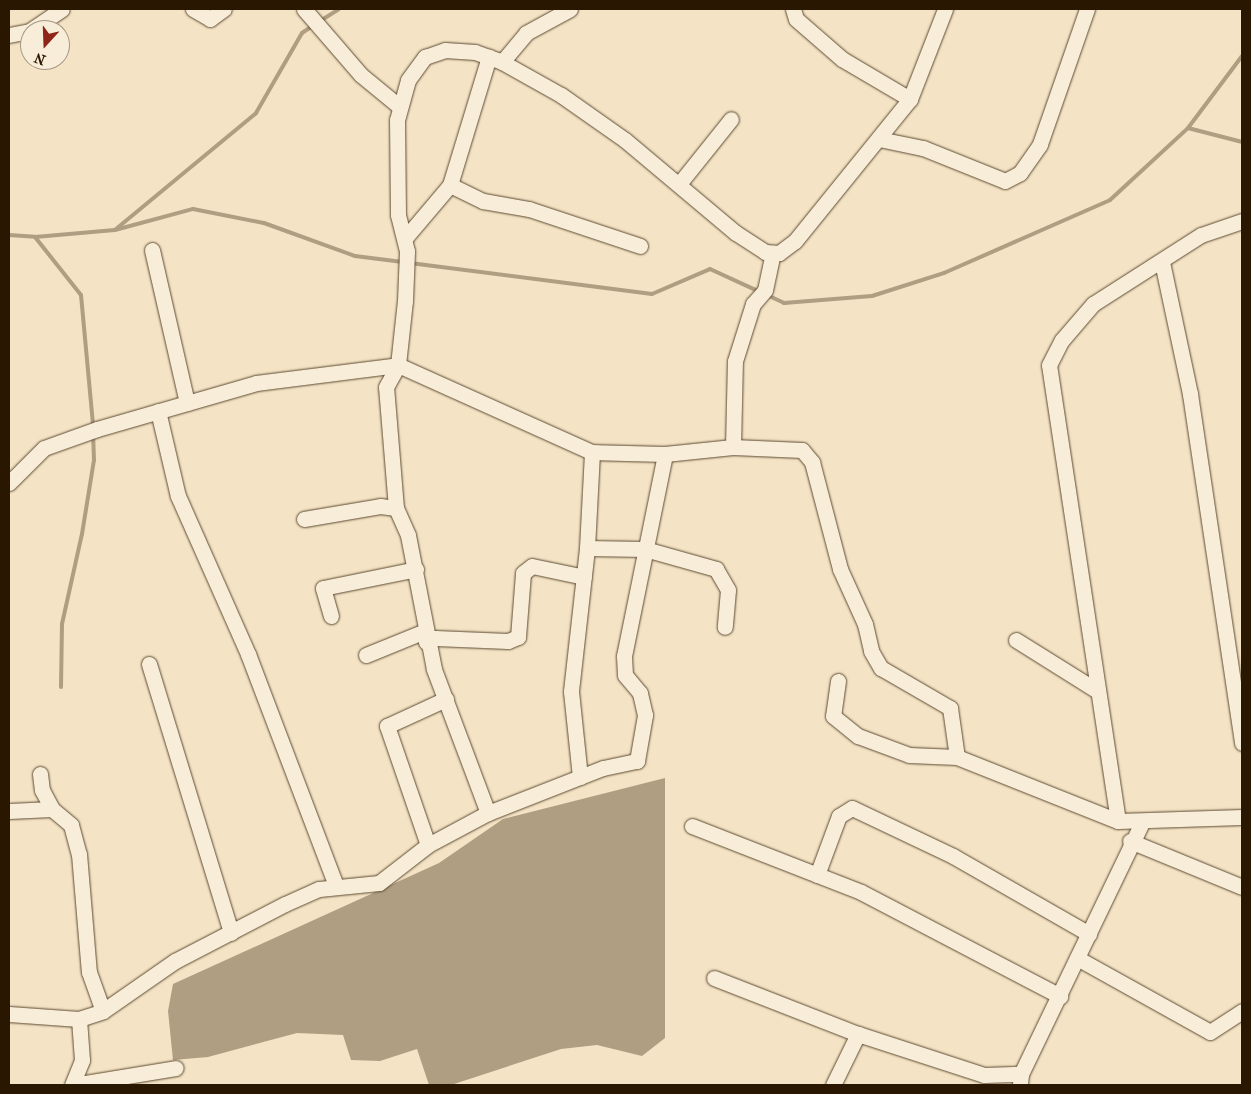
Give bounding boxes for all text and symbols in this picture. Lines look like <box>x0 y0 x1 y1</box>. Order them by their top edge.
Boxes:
north arrow <box>20 20 70 70</box>
text: N <box>32 49 48 68</box>

